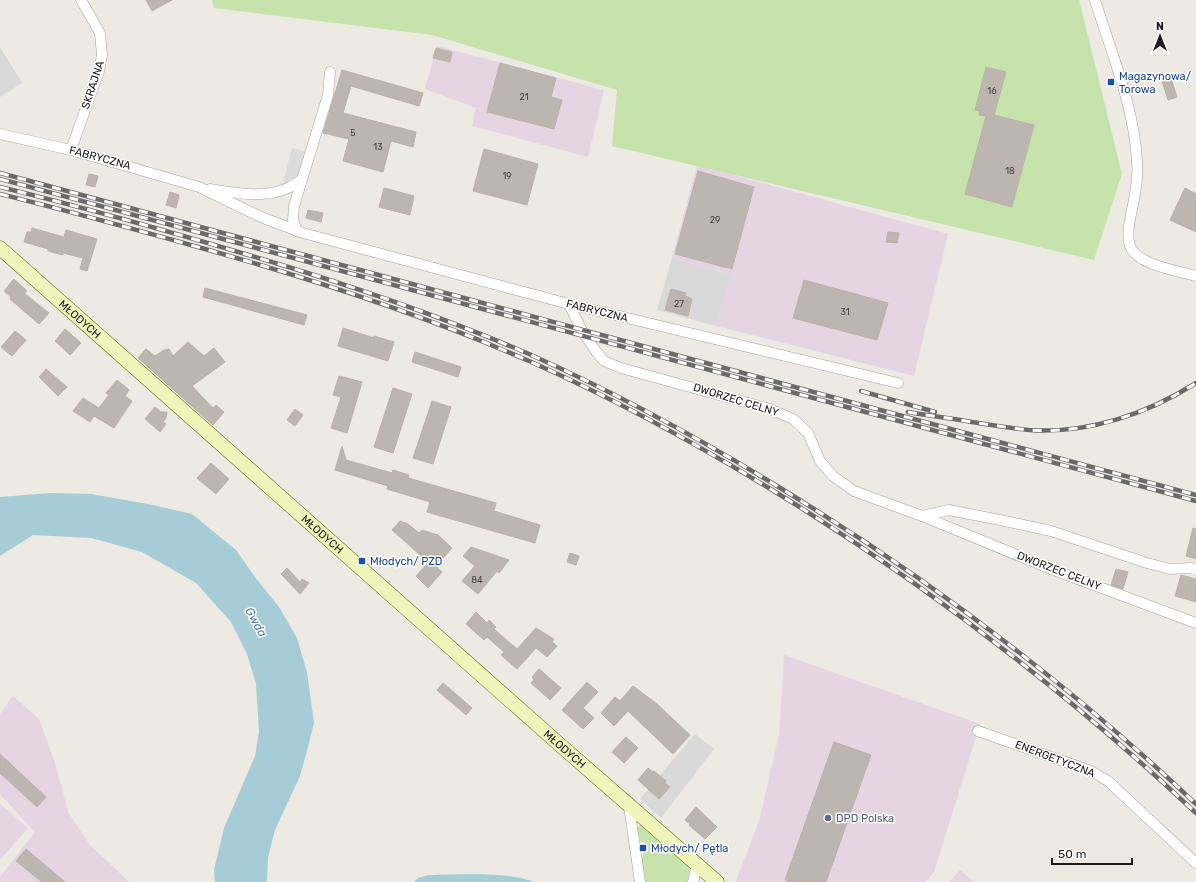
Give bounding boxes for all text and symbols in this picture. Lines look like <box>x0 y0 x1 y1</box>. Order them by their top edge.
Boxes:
north arrow <box>1140 16 1180 56</box>
text: N <box>1156 20 1164 33</box>
street label: SKRAJNA <box>79 59 107 111</box>
place label: Magazynowa/ Torowa <box>1119 70 1192 96</box>
marker: Magazynowa/ Torowa <box>1106 77 1116 87</box>
house number: 16 <box>987 86 997 96</box>
house number: 21 <box>519 92 529 102</box>
house number: 5 <box>350 128 356 138</box>
house number: 13 <box>373 142 383 152</box>
street label: FABRYCZNA <box>68 144 133 173</box>
house number: 18 <box>1005 166 1015 176</box>
house number: 19 <box>502 171 512 181</box>
house number: 29 <box>710 215 720 225</box>
street label: MŁODYCH <box>56 297 104 341</box>
street label: FABRYCZNA <box>565 297 630 325</box>
house number: 27 <box>674 299 684 309</box>
house number: 31 <box>840 307 850 317</box>
street label: DWORZEC CELNY <box>692 381 780 419</box>
street label: MŁODYCH <box>299 512 346 556</box>
street label: DWORZEC CELNY <box>1015 549 1103 593</box>
place label: Młodych/ PZD <box>370 555 442 568</box>
marker: Młodych/ PZD <box>357 556 367 566</box>
house number: 84 <box>471 575 483 585</box>
water label: Gwda <box>242 605 270 639</box>
street label: MŁODYCH <box>541 727 588 771</box>
street label: ENERGETYCZNA <box>1013 738 1097 780</box>
place label: DPD Polska <box>836 812 894 825</box>
marker: DPD Polska <box>823 813 833 823</box>
scale bar <box>1052 840 1132 866</box>
place label: Młodych/ Pętla <box>651 842 728 855</box>
marker: Młodych/ Pętla <box>638 843 648 853</box>
text: 50 m <box>1058 847 1086 861</box>

